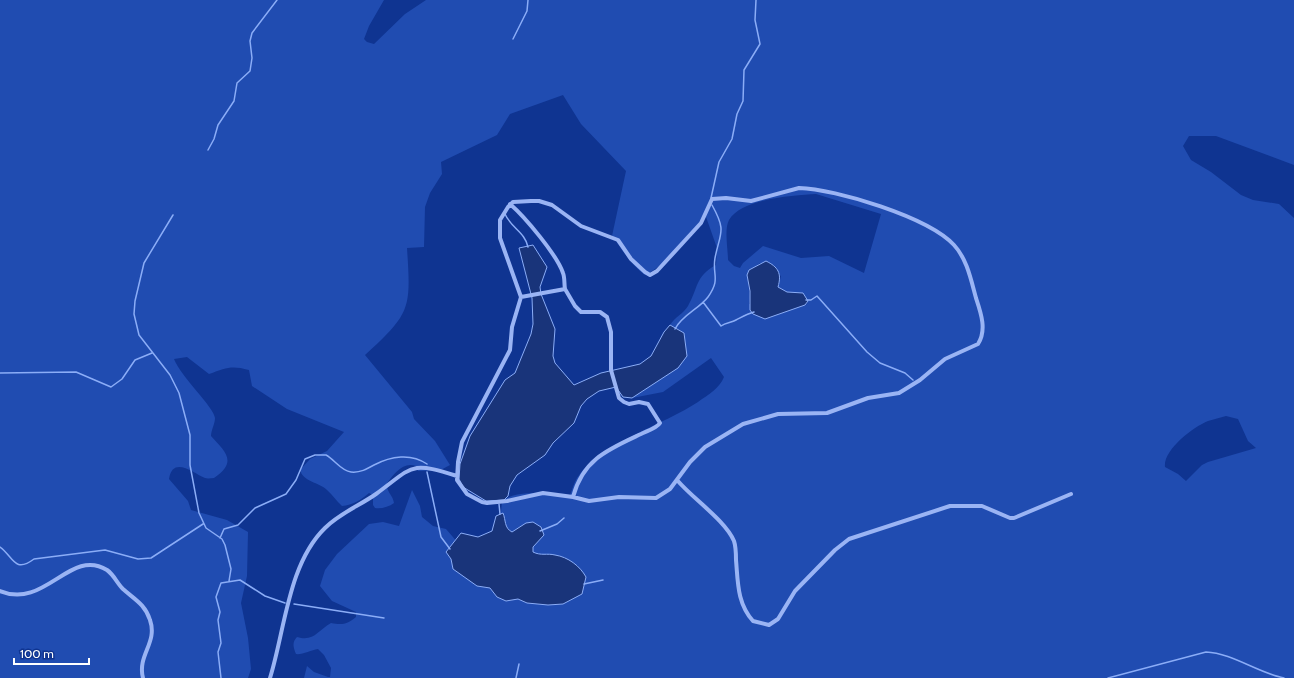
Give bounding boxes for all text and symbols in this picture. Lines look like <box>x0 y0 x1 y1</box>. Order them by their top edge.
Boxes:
scale bar <box>14 640 89 666</box>
text: 100 m <box>20 646 54 661</box>

